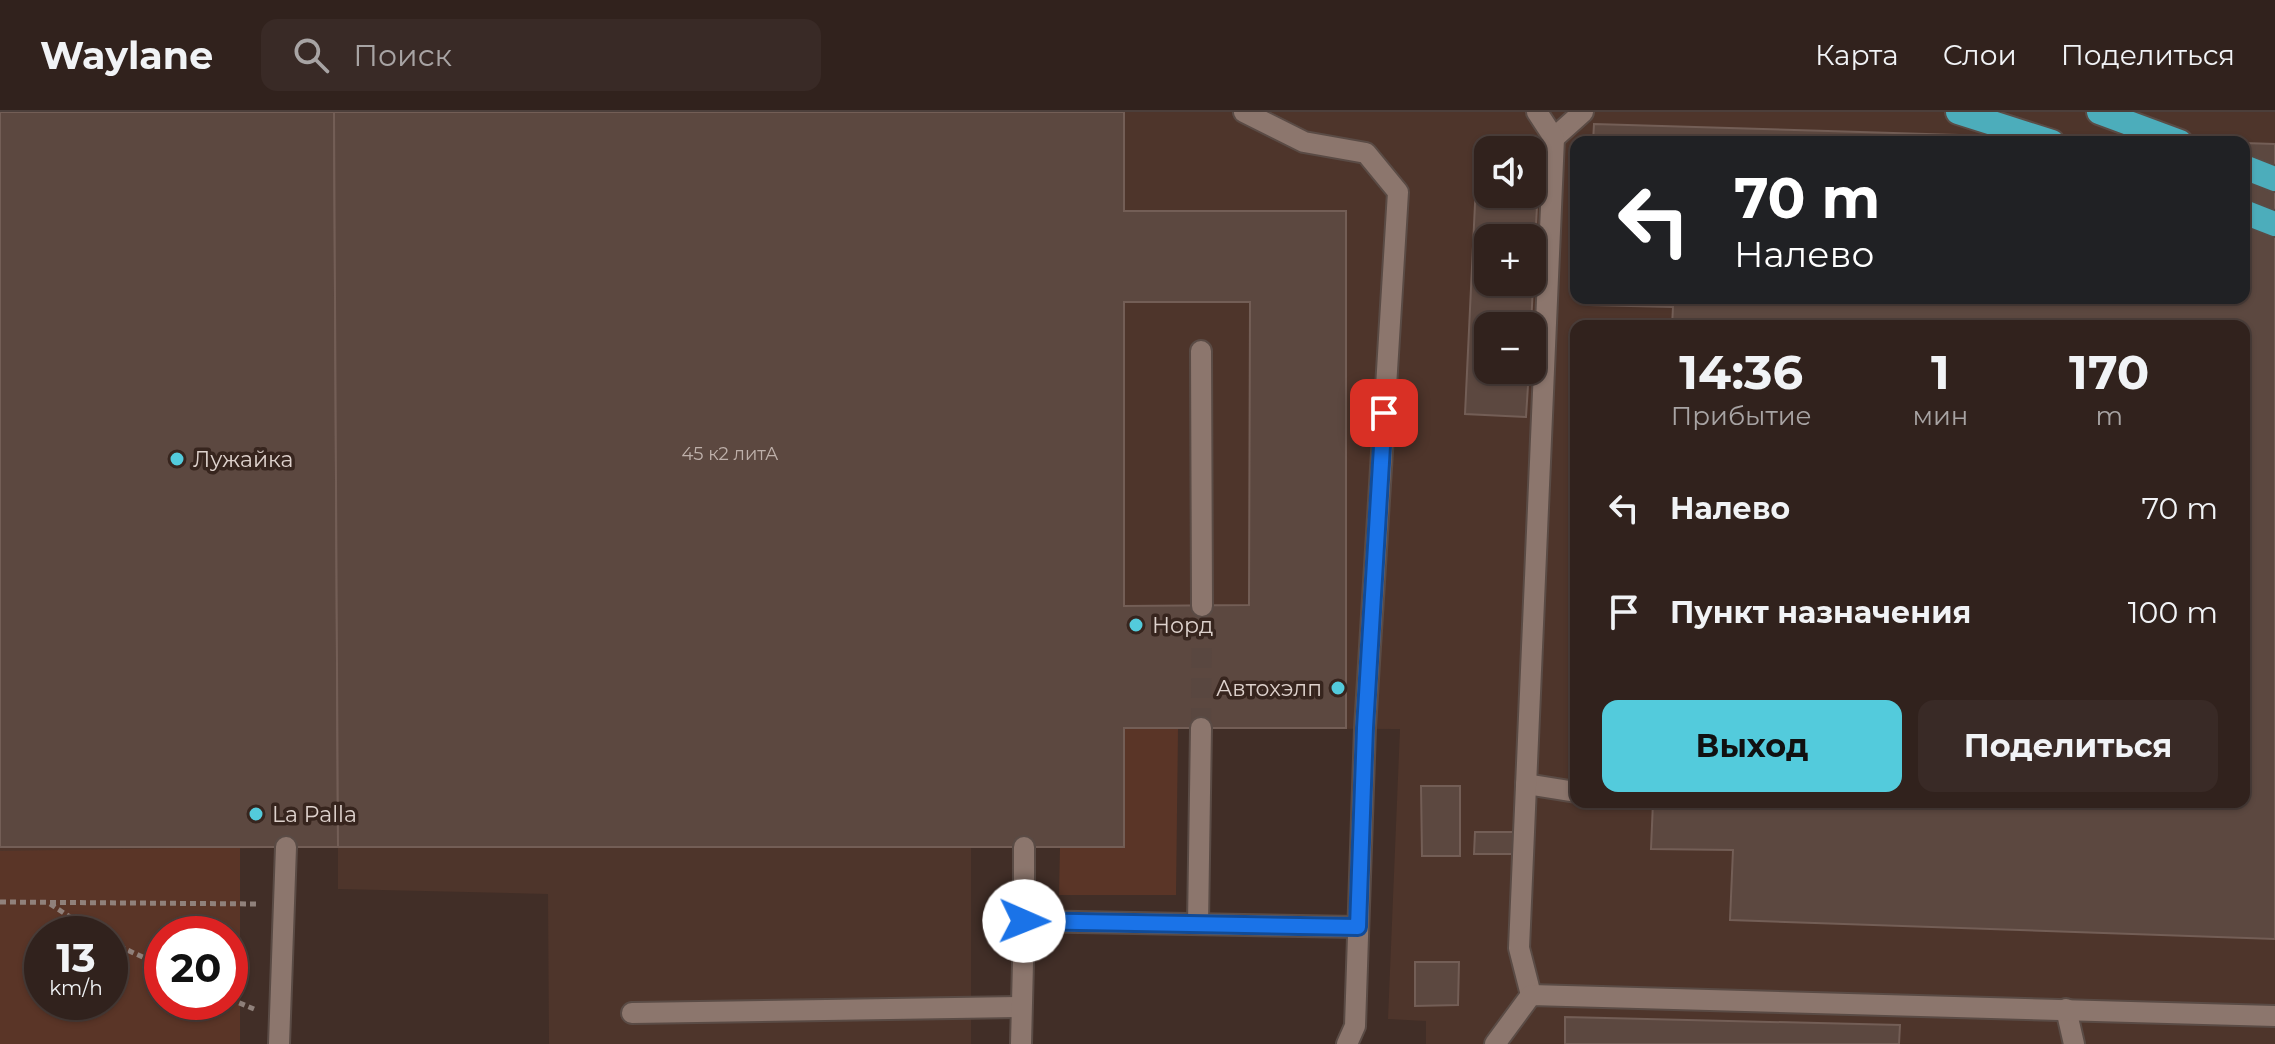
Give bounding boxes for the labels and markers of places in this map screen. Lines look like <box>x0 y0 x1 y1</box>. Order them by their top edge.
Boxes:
pin <box>1350 379 1418 447</box>
place label: Лужайка <box>193 446 293 473</box>
marker: Лужайка <box>168 450 186 468</box>
place label: Норд <box>1152 612 1213 639</box>
marker: Норд <box>1127 616 1145 634</box>
place label: Автохэлп <box>1216 675 1322 702</box>
marker: Автохэлп <box>1329 679 1347 697</box>
place label: La Palla <box>272 801 357 828</box>
marker: La Palla <box>247 805 265 823</box>

